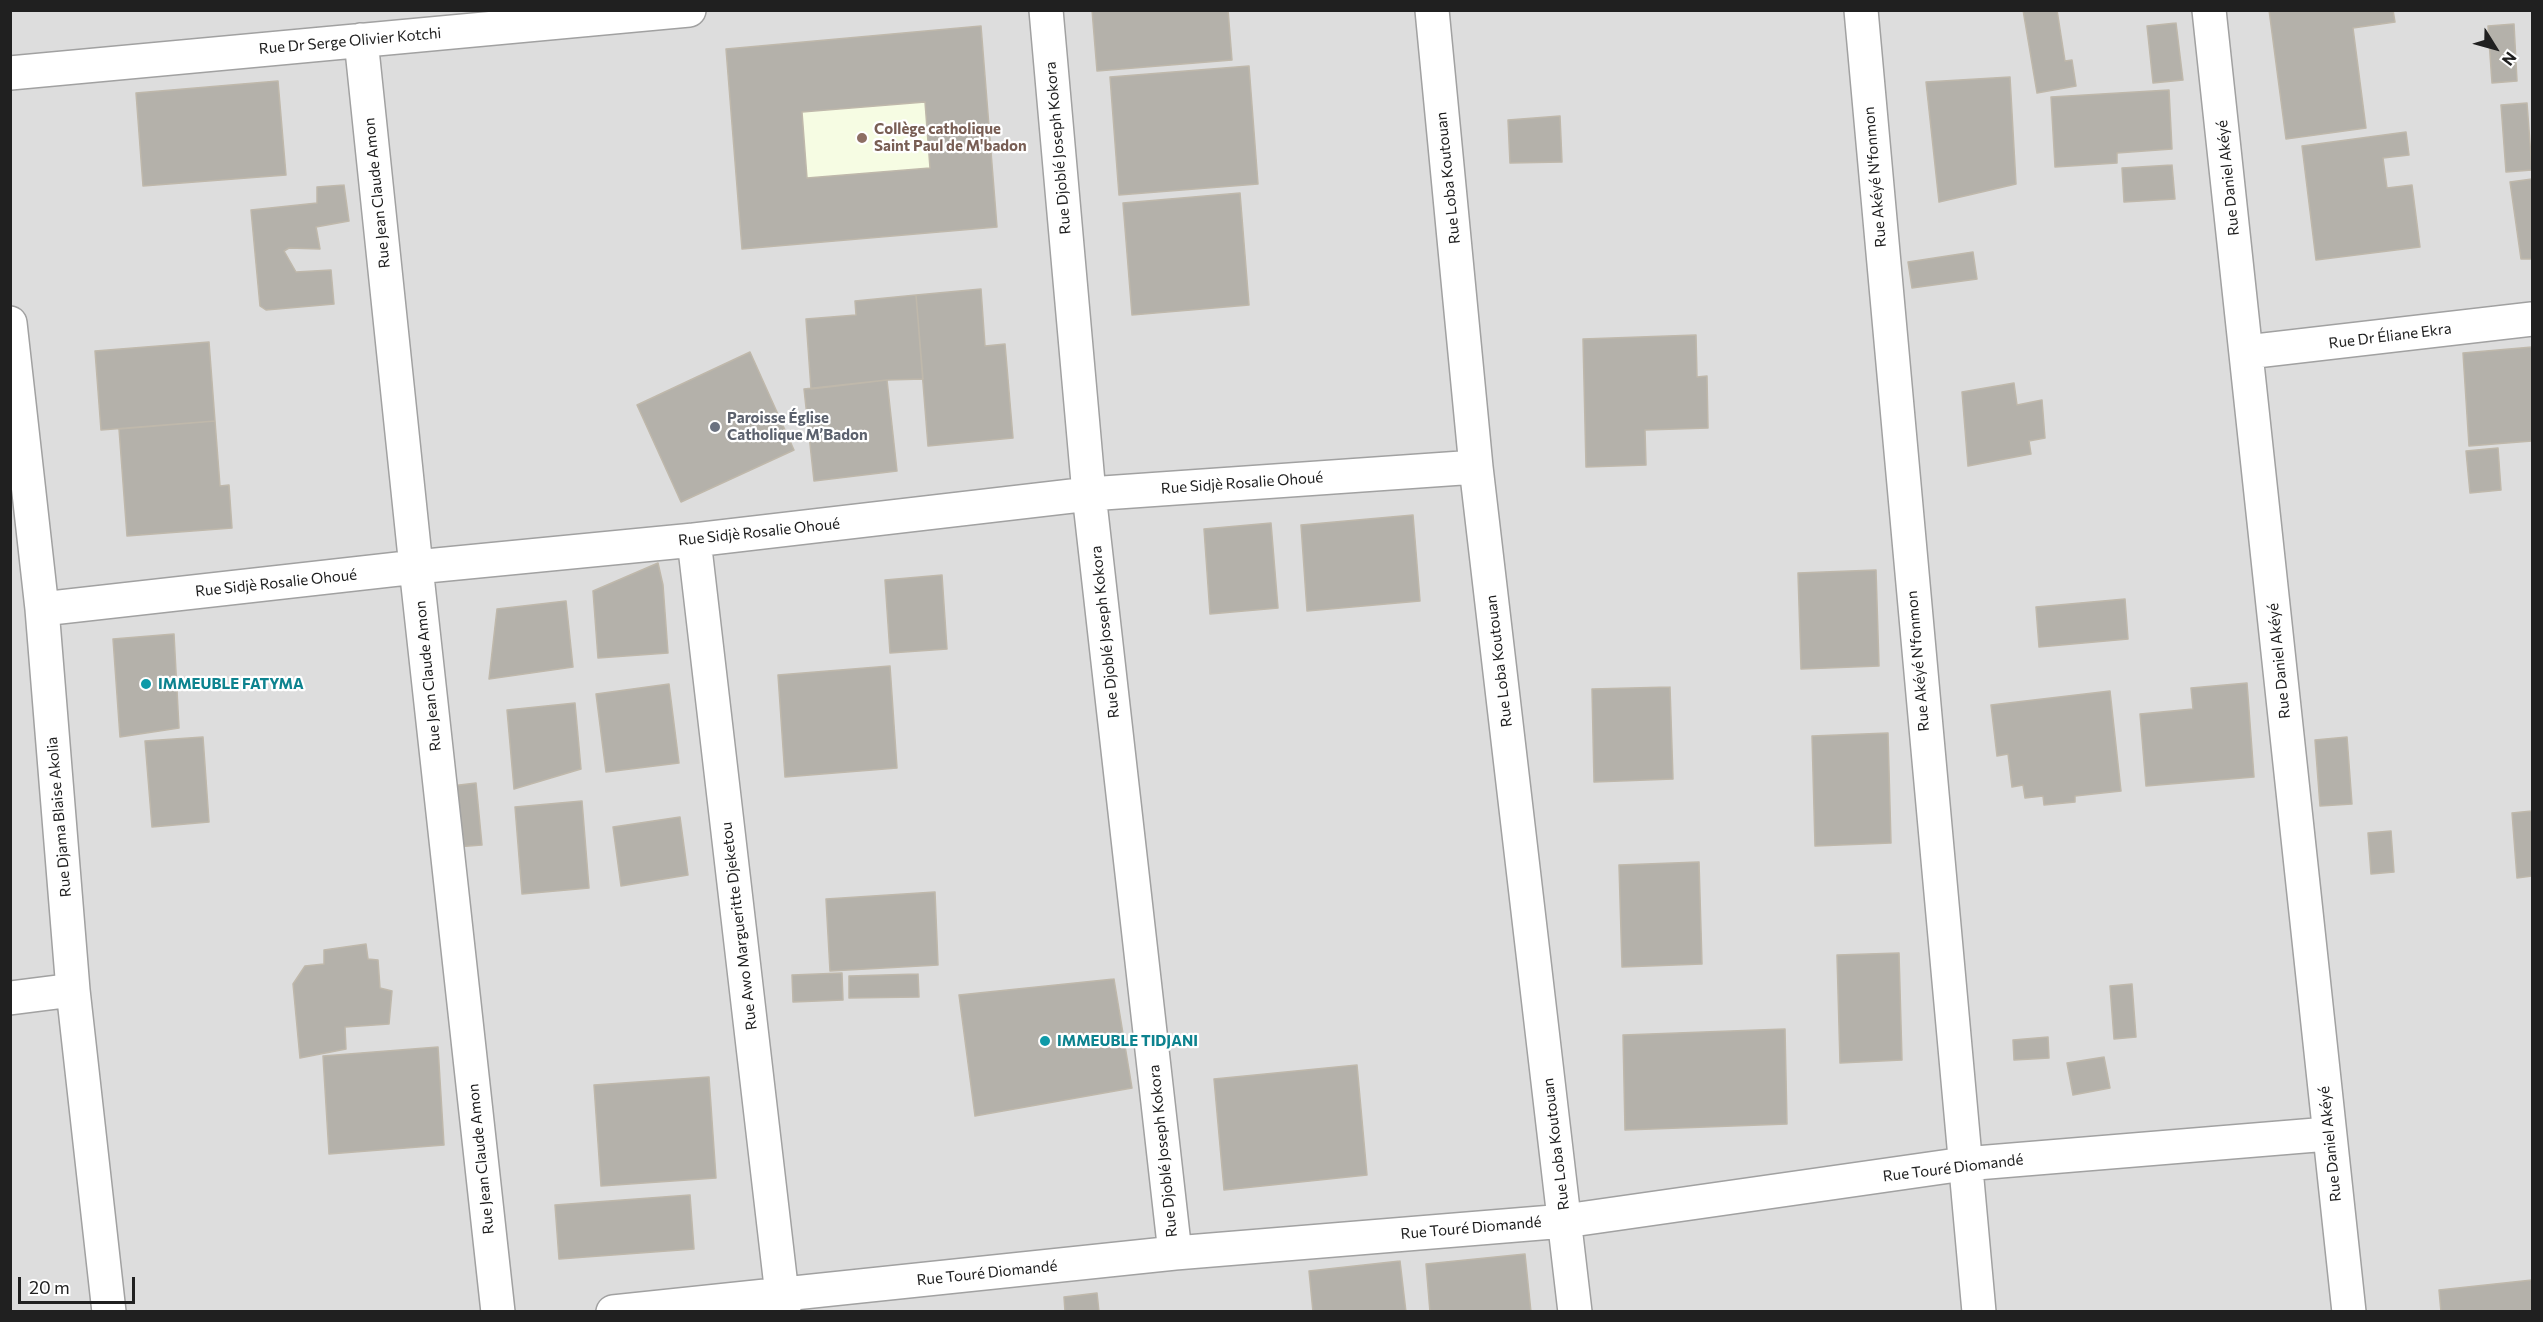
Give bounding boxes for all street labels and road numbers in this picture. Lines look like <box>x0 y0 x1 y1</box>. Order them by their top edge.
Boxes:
street label: Rue Dr Serge Olivier Kotchi <box>258 24 442 58</box>
street label: Rue Djoblé Joseph Kokora <box>1041 61 1075 235</box>
street label: Rue Akéyé N'fonmon <box>1860 106 1890 248</box>
street label: Rue Loba Koutouan <box>1432 111 1464 245</box>
street label: Rue Jean Claude Amon <box>360 117 394 269</box>
street label: Rue Daniel Akéyé <box>2213 119 2243 237</box>
street label: Rue Dr Éliane Ekra <box>2328 320 2452 352</box>
street label: Rue Sidjè Rosalie Ohoué <box>1160 468 1324 498</box>
street label: Rue Sidjè Rosalie Ohoué <box>677 515 841 549</box>
street label: Rue Djoblé Joseph Kokora <box>1087 545 1123 719</box>
street label: Rue Sidjè Rosalie Ohoué <box>194 566 358 600</box>
street label: Rue Akéyé N'fonmon <box>1903 590 1933 732</box>
street label: Rue Loba Koutouan <box>1482 594 1516 728</box>
street label: Rue Jean Claude Amon <box>411 600 445 752</box>
street label: Rue Daniel Akéyé <box>2264 602 2294 720</box>
street label: Rue Djama Blaise Akolia <box>43 736 75 898</box>
street label: Rue Awo Margueritte Djeketou <box>717 821 761 1031</box>
street label: Rue Djoblé Joseph Kokora <box>1145 1064 1181 1238</box>
street label: Rue Loba Koutouan <box>1539 1077 1573 1211</box>
street label: Rue Jean Claude Amon <box>464 1083 498 1235</box>
street label: Rue Daniel Akéyé <box>2315 1085 2345 1203</box>
street label: Rue Touré Diomandé <box>1882 1150 2024 1186</box>
street label: Rue Touré Diomandé <box>1400 1213 1542 1243</box>
street label: Rue Touré Diomandé <box>916 1257 1058 1289</box>

